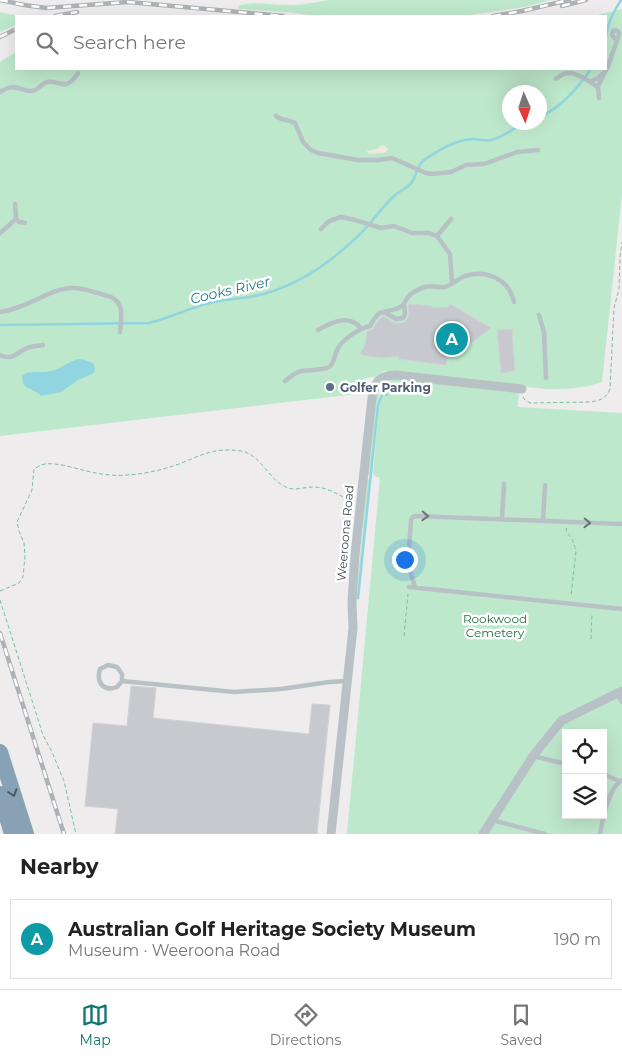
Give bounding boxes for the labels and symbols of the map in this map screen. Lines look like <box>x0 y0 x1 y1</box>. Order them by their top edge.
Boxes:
north arrow <box>502 85 547 130</box>
water label: Cooks River <box>188 272 272 308</box>
pin: A <box>436 320 468 358</box>
place label: Golfer Parking <box>340 380 431 395</box>
marker: Golfer Parking <box>324 381 336 393</box>
street label: Weeroona Road <box>333 484 357 582</box>
one-way arrow <box>422 511 429 521</box>
one-way arrow <box>584 517 592 528</box>
your location <box>392 547 418 573</box>
park label: Rookwood Cemetery <box>463 611 527 640</box>
one-way arrow <box>7 788 17 797</box>

